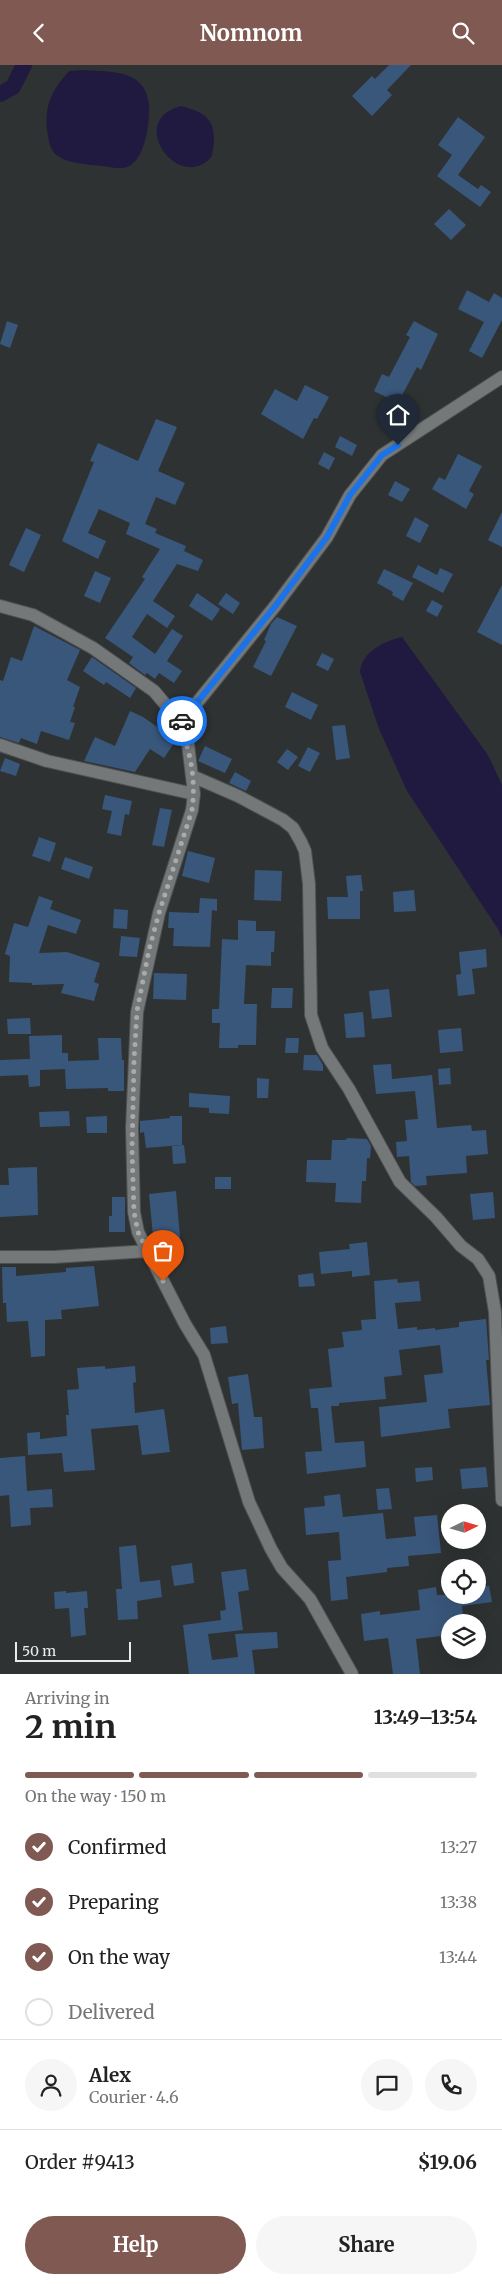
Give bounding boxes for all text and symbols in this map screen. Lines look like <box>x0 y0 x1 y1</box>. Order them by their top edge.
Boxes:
icon: back <box>25 19 53 47</box>
text: Nomnom <box>200 19 302 47</box>
icon: search <box>449 19 477 47</box>
pin <box>377 394 419 445</box>
icon: home <box>384 401 412 429</box>
courier <box>157 696 207 746</box>
icon: car <box>168 707 196 735</box>
pin <box>142 1230 184 1281</box>
icon: bag <box>149 1237 177 1265</box>
north arrow <box>441 1504 486 1549</box>
map controls <box>441 1504 486 1659</box>
button: locate <box>441 1559 486 1604</box>
button: layers <box>441 1614 486 1659</box>
scale bar <box>15 1639 131 1662</box>
text: 50 m <box>22 1642 56 1660</box>
text: Arriving in <box>25 1688 110 1708</box>
text: 13:49–13:54 <box>374 1705 477 1729</box>
text: 2 min <box>25 1707 116 1747</box>
text: On the way · 150 m <box>25 1786 166 1806</box>
icon: check <box>25 1833 53 1861</box>
text: Confirmed <box>68 1835 166 1859</box>
text: 13:27 <box>440 1837 477 1857</box>
icon: check <box>25 1888 53 1916</box>
text: Preparing <box>68 1890 159 1914</box>
text: 13:38 <box>440 1892 477 1912</box>
icon: check <box>25 1943 53 1971</box>
text: On the way <box>68 1945 170 1969</box>
text: 13:44 <box>439 1947 477 1967</box>
text: Delivered <box>68 2000 155 2024</box>
button: person <box>25 2059 77 2111</box>
button: chat <box>361 2059 413 2111</box>
button: phone <box>425 2059 477 2111</box>
text: Alex <box>89 2063 131 2087</box>
text: Courier · 4.6 <box>89 2087 179 2107</box>
text: Order #9413 <box>25 2150 135 2174</box>
text: $19.06 <box>418 2150 477 2174</box>
button: Help <box>25 2216 246 2274</box>
button: Share <box>256 2216 477 2274</box>

